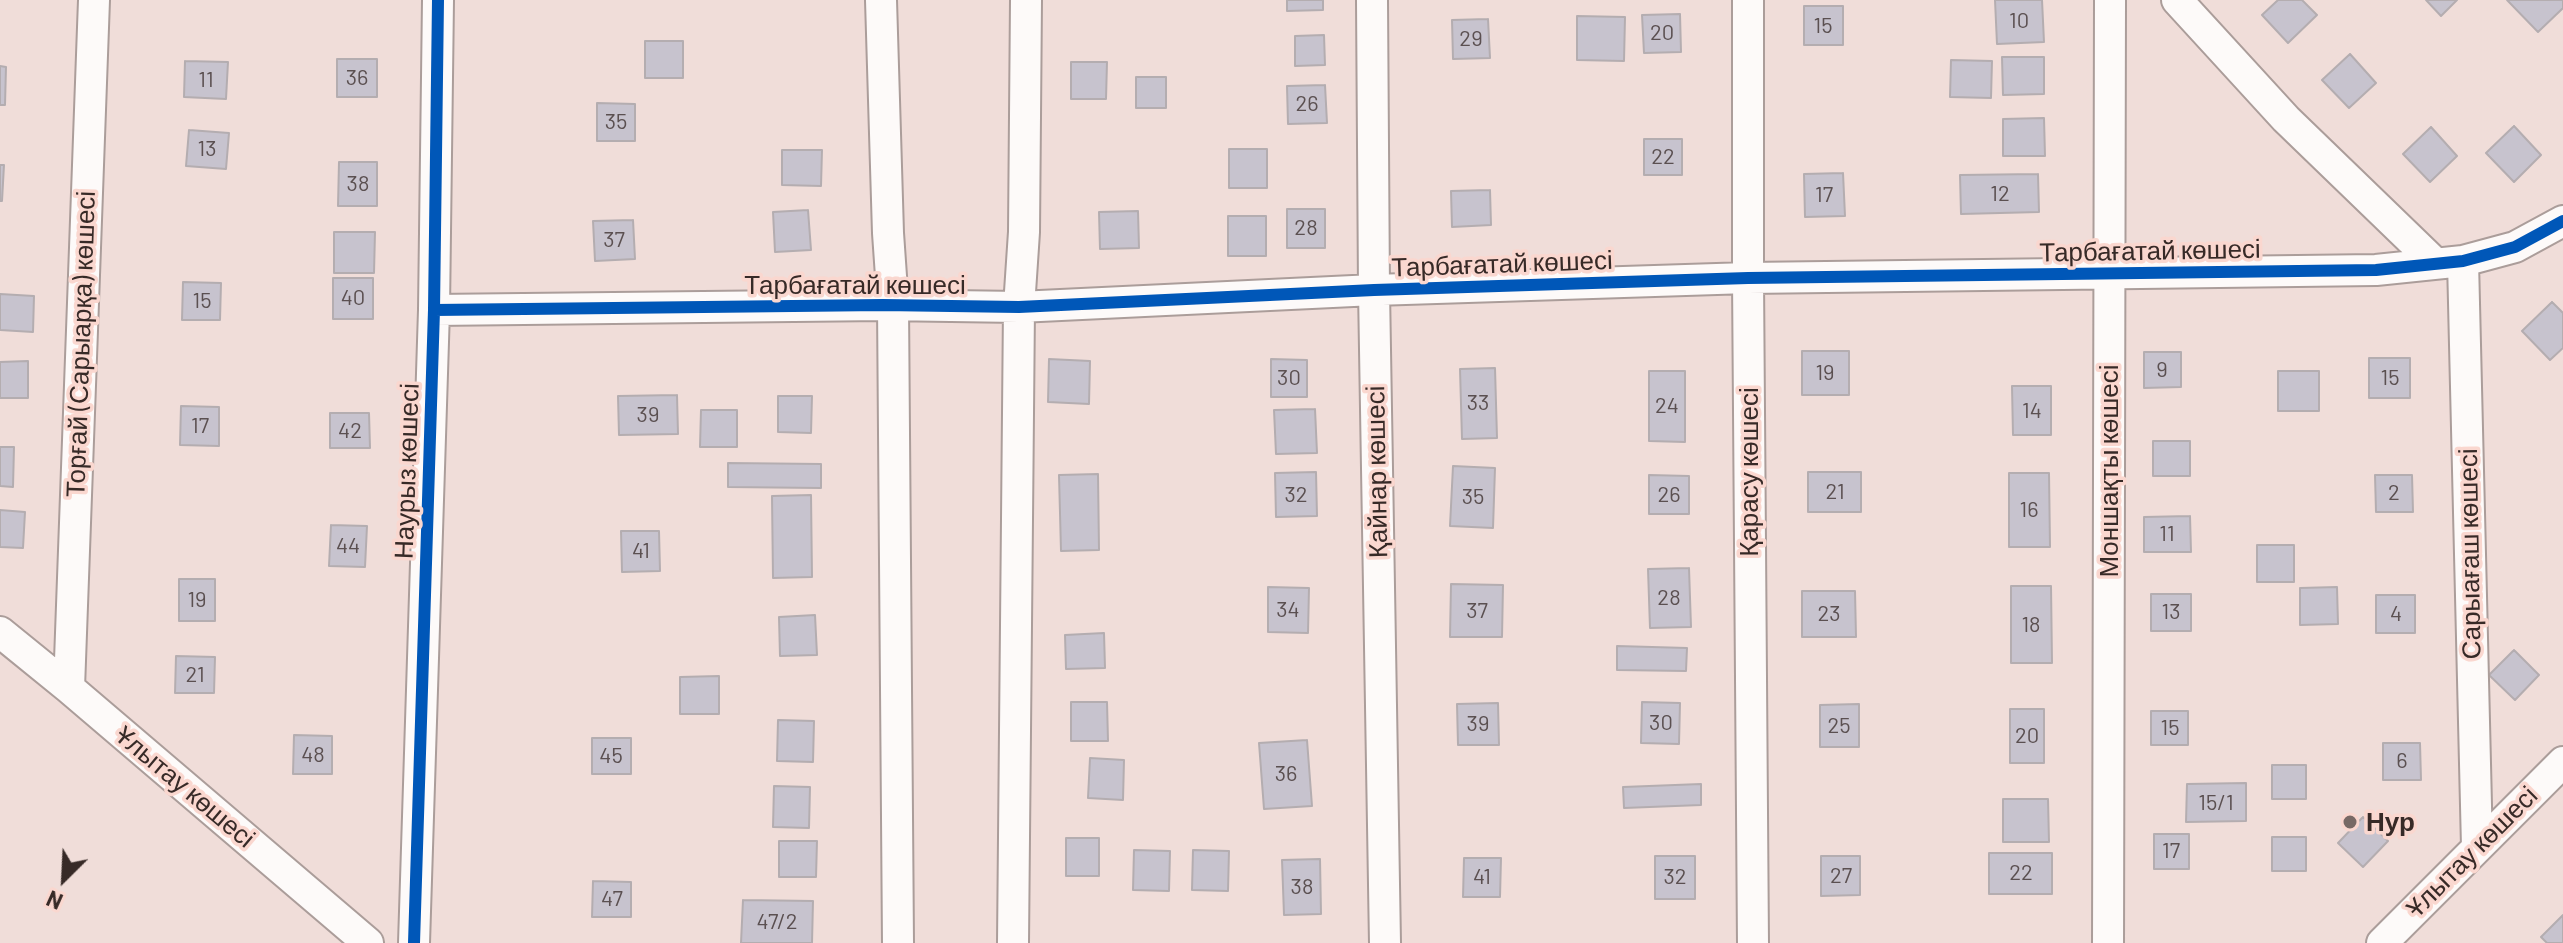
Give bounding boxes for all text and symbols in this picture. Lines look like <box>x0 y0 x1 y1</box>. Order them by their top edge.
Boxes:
house number: 10 <box>2009 8 2029 34</box>
house number: 15 <box>1813 13 1833 39</box>
house number: 20 <box>1650 20 1674 46</box>
house number: 29 <box>1459 26 1483 52</box>
house number: 36 <box>346 65 368 91</box>
house number: 11 <box>198 67 214 93</box>
house number: 26 <box>1295 91 1319 117</box>
house number: 35 <box>605 109 627 135</box>
house number: 13 <box>197 136 217 162</box>
house number: 22 <box>1651 144 1675 170</box>
house number: 38 <box>347 171 369 197</box>
house number: 12 <box>1990 181 2010 207</box>
house number: 17 <box>1815 182 1833 208</box>
street label: Торғай (Сарыарқа) көшесі <box>60 190 102 498</box>
house number: 28 <box>1294 215 1318 241</box>
house number: 37 <box>603 227 625 253</box>
street label: Тарбағатай көшесі <box>2039 233 2261 269</box>
street label: Тарбағатай көшесі <box>1391 245 1613 283</box>
street label: Тарбағатай көшесі <box>744 269 966 301</box>
house number: 40 <box>341 285 365 311</box>
house number: 15 <box>192 288 212 314</box>
house number: 9 <box>2156 357 2168 383</box>
house number: 19 <box>1815 360 1835 386</box>
street label: Моншақты көшесі <box>2093 364 2125 578</box>
house number: 30 <box>1277 365 1301 391</box>
house number: 15 <box>2380 365 2400 391</box>
street label: Наурыз көшесі <box>388 383 426 559</box>
street label: Қайнар көшесі <box>1360 385 1394 559</box>
street label: Қарасу көшесі <box>1733 387 1765 557</box>
house number: 33 <box>1467 390 1489 416</box>
house number: 24 <box>1655 393 1679 419</box>
house number: 14 <box>2022 398 2042 424</box>
house number: 39 <box>637 402 659 428</box>
house number: 17 <box>191 413 209 439</box>
house number: 42 <box>338 418 362 444</box>
street label: Сарыағаш көшесі <box>2453 448 2487 660</box>
house number: 21 <box>1825 479 1845 505</box>
house number: 2 <box>2388 480 2400 506</box>
house number: 32 <box>1284 482 1308 508</box>
house number: 26 <box>1657 482 1681 508</box>
house number: 35 <box>1462 484 1484 510</box>
house number: 16 <box>2019 497 2039 523</box>
house number: 11 <box>2159 521 2175 547</box>
house number: 44 <box>336 533 360 559</box>
house number: 41 <box>632 538 650 564</box>
house number: 28 <box>1657 585 1681 611</box>
house number: 19 <box>187 587 207 613</box>
house number: 34 <box>1276 597 1300 623</box>
house number: 37 <box>1466 598 1488 624</box>
house number: 13 <box>2161 599 2181 625</box>
house number: 23 <box>1818 601 1840 627</box>
house number: 4 <box>2390 601 2402 627</box>
house number: 18 <box>2021 612 2041 638</box>
house number: 21 <box>185 662 205 688</box>
house number: 30 <box>1649 710 1673 736</box>
house number: 39 <box>1467 711 1489 737</box>
house number: 25 <box>1827 713 1851 739</box>
house number: 15 <box>2160 715 2180 741</box>
street label: Ұлытау көшесі <box>109 720 261 854</box>
house number: 20 <box>2015 723 2039 749</box>
house number: 48 <box>301 742 325 768</box>
house number: 45 <box>599 743 623 769</box>
house number: 6 <box>2396 748 2408 774</box>
house number: 36 <box>1275 761 1297 787</box>
street label: Ұлытау көшесі <box>2400 780 2544 924</box>
house number: 15/1 <box>2198 790 2234 816</box>
place label: Нур <box>2366 806 2415 838</box>
marker: Нур <box>2341 813 2359 831</box>
house number: 17 <box>2162 838 2180 864</box>
north arrow <box>24 839 104 919</box>
house number: 22 <box>2009 860 2033 886</box>
house number: 27 <box>1830 863 1852 889</box>
house number: 41 <box>1473 864 1491 890</box>
house number: 32 <box>1663 864 1687 890</box>
house number: 38 <box>1291 874 1313 900</box>
text: N <box>42 886 66 916</box>
house number: 47 <box>601 886 623 912</box>
house number: 47/2 <box>756 909 798 935</box>

